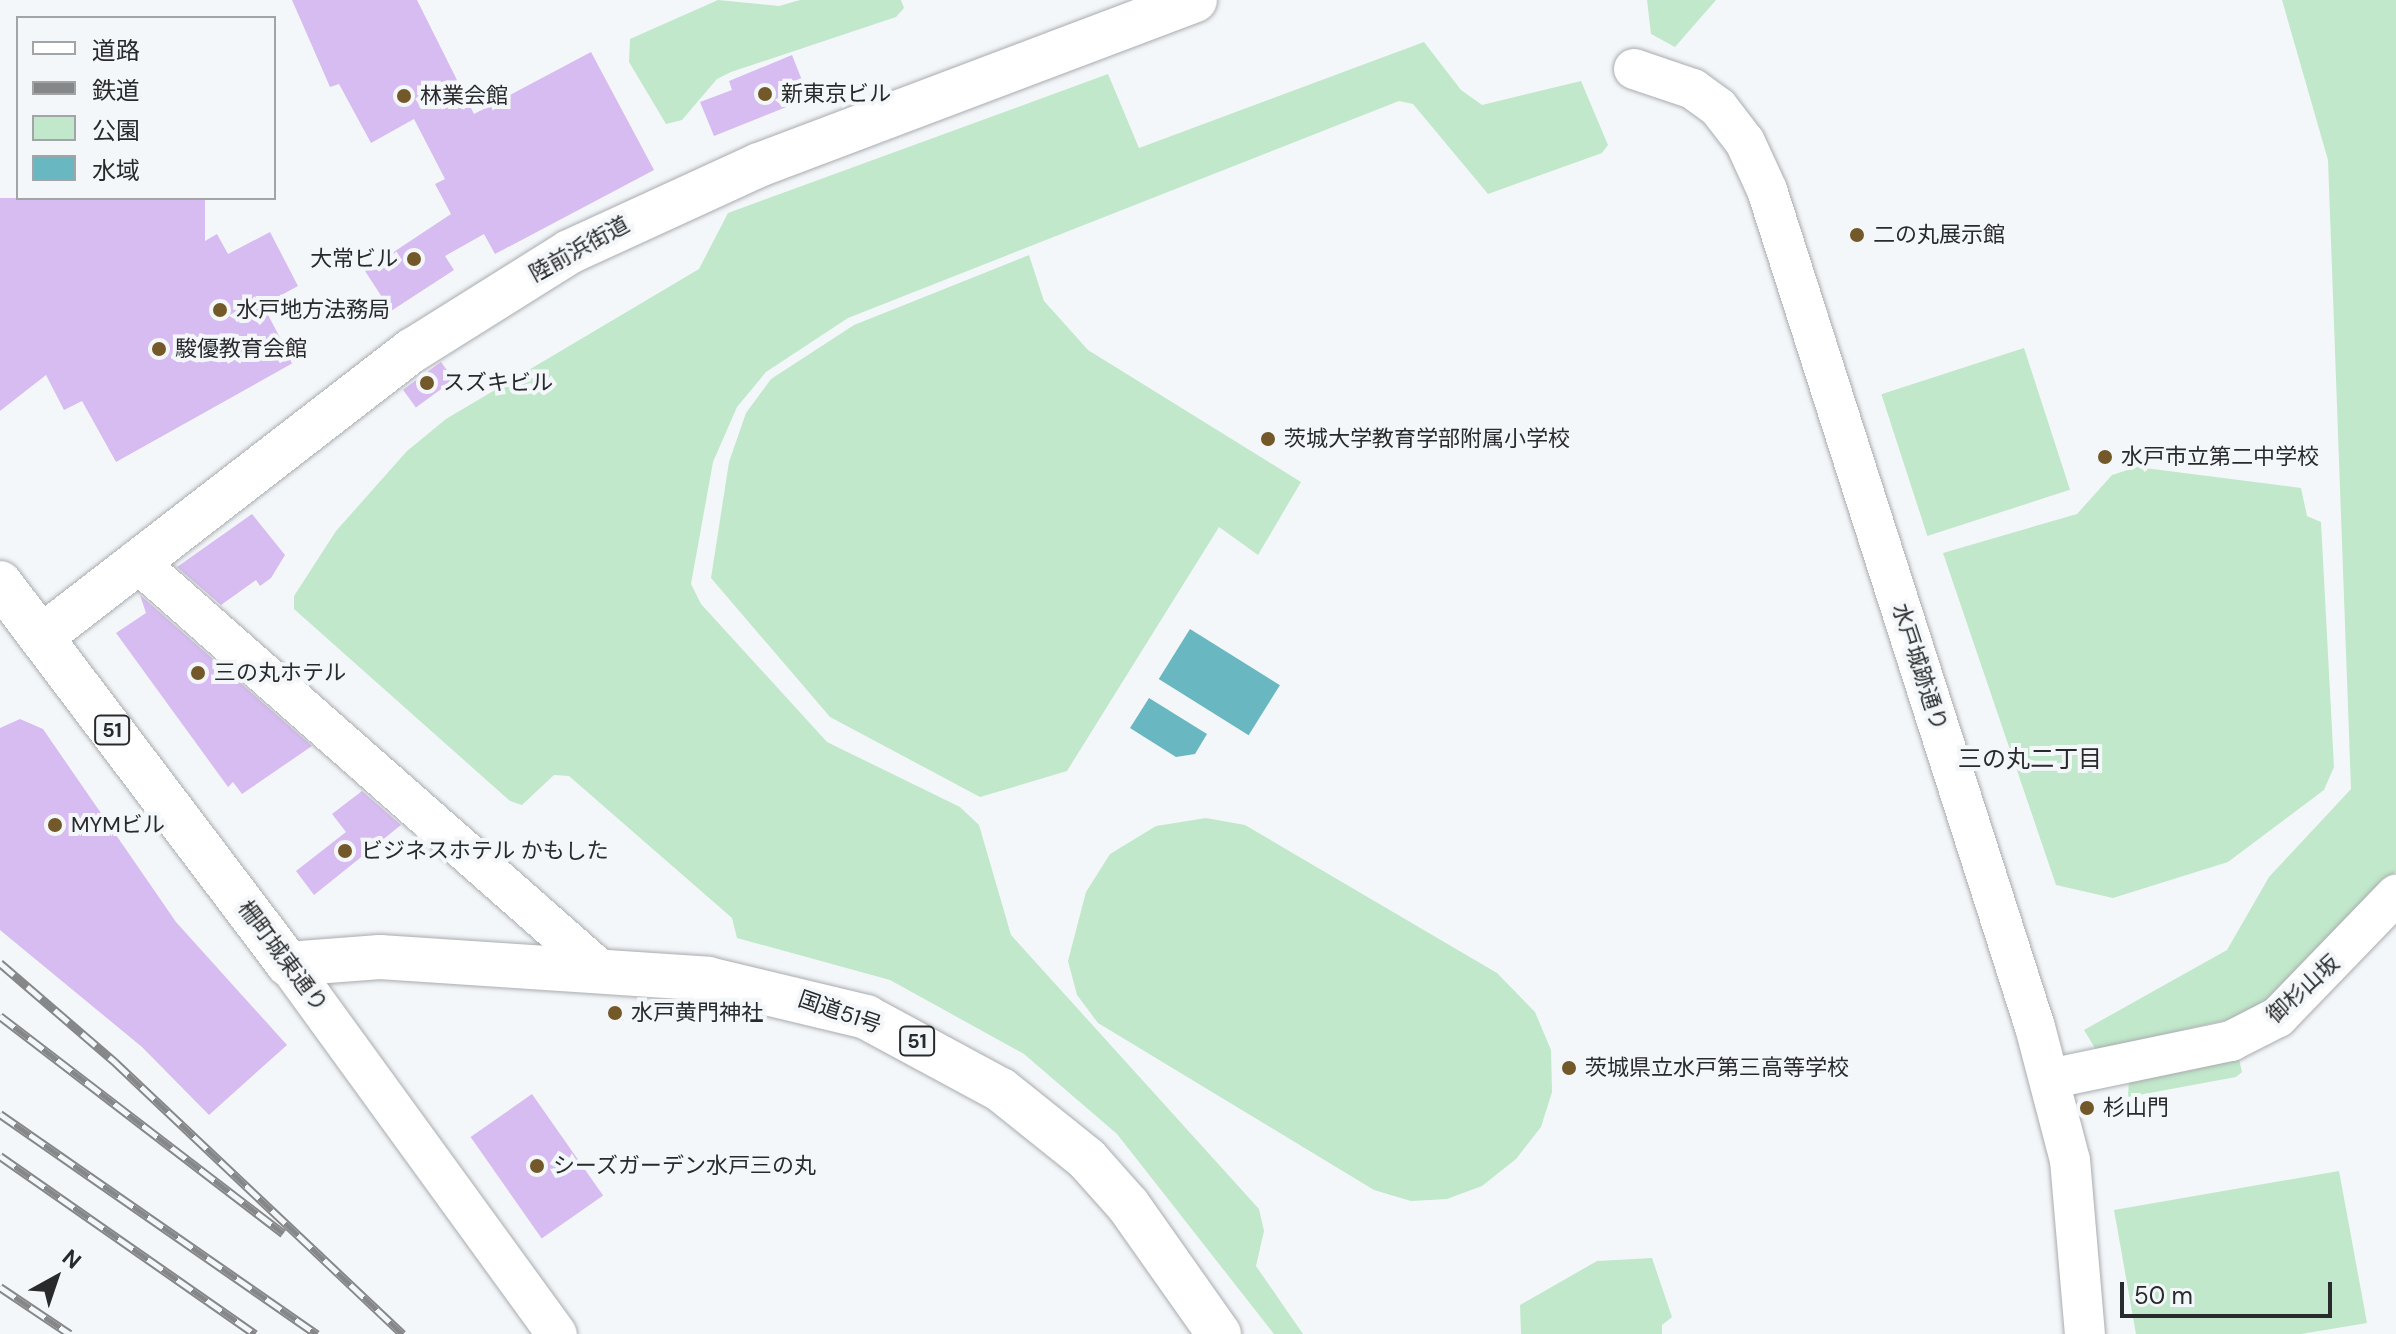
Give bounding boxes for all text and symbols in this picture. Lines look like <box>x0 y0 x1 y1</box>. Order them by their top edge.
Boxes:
legend <box>16 16 276 200</box>
text: 道路 <box>92 35 140 66</box>
text: 鉄道 <box>92 75 140 106</box>
place label: 新東京ビル <box>781 81 891 107</box>
place label: 林業会館 <box>420 83 508 109</box>
marker: 新東京ビル <box>756 85 774 103</box>
marker: 林業会館 <box>395 87 413 105</box>
text: 公園 <box>92 115 140 146</box>
text: 水域 <box>92 155 140 186</box>
street label: 陸前浜街道 <box>524 211 634 287</box>
place label: 二の丸展示館 <box>1873 222 2005 248</box>
marker: 二の丸展示館 <box>1848 226 1866 244</box>
place label: 大常ビル <box>310 246 398 272</box>
marker: 大常ビル <box>405 250 423 268</box>
place label: 水戸地方法務局 <box>236 297 390 323</box>
marker: 水戸地方法務局 <box>211 301 229 319</box>
place label: 駿優教育会館 <box>175 336 307 362</box>
marker: 駿優教育会館 <box>150 340 168 358</box>
place label: スズキビル <box>443 370 553 396</box>
marker: スズキビル <box>418 374 436 392</box>
place label: 茨城大学教育学部附属小学校 <box>1284 426 1570 452</box>
marker: 茨城大学教育学部附属小学校 <box>1259 430 1277 448</box>
place label: 水戸市立第二中学校 <box>2121 444 2319 470</box>
marker: 水戸市立第二中学校 <box>2096 448 2114 466</box>
street label: 水戸城跡通り <box>1887 600 1953 734</box>
place label: 三の丸ホテル <box>214 660 346 686</box>
marker: 三の丸ホテル <box>189 664 207 682</box>
road number: 51 <box>94 714 130 746</box>
district label: 三の丸二丁目 <box>1958 745 2102 773</box>
place label: MYMビル <box>71 812 165 838</box>
marker: MYMビル <box>46 816 64 834</box>
place label: ビジネスホテル かもした <box>361 838 609 864</box>
marker: ビジネスホテル かもした <box>336 842 354 860</box>
street label: 柵町城東通り <box>233 895 333 1017</box>
street label: 御杉山坂 <box>2261 950 2345 1028</box>
street label: 国道51号 <box>795 985 885 1039</box>
place label: 水戸黄門神社 <box>631 1000 763 1026</box>
marker: 水戸黄門神社 <box>606 1004 624 1022</box>
road number: 51 <box>899 1025 935 1057</box>
place label: 茨城県立水戸第三高等学校 <box>1585 1055 1849 1081</box>
marker: 茨城県立水戸第三高等学校 <box>1560 1059 1578 1077</box>
place label: 杉山門 <box>2103 1095 2169 1121</box>
marker: 杉山門 <box>2078 1099 2096 1117</box>
place label: シーズガーデン水戸三の丸 <box>553 1153 817 1179</box>
marker: シーズガーデン水戸三の丸 <box>528 1157 546 1175</box>
north arrow <box>16 1238 96 1318</box>
text: N <box>56 1243 87 1275</box>
scale bar <box>2124 1266 2336 1316</box>
text: 50 m <box>2134 1280 2193 1311</box>

